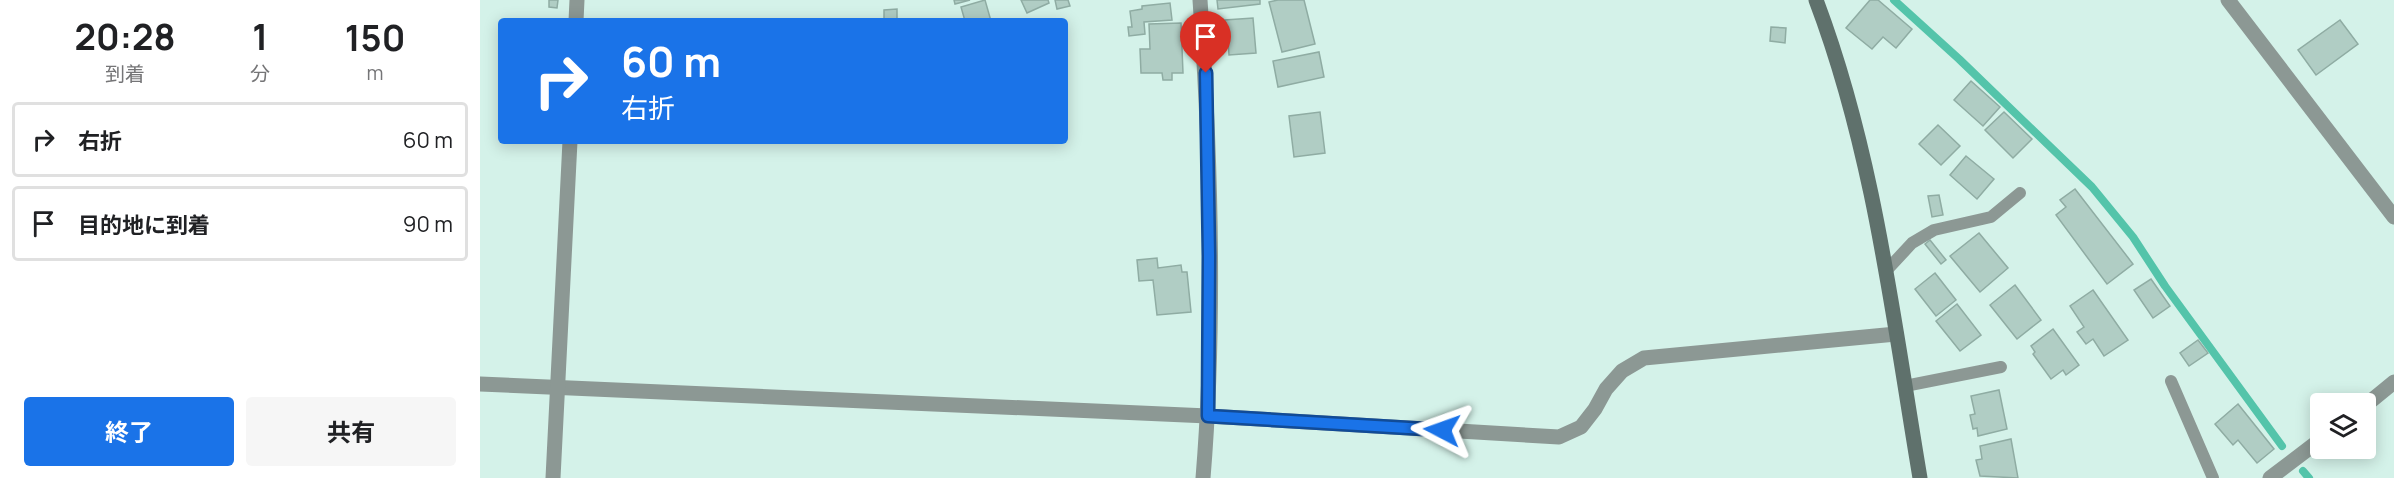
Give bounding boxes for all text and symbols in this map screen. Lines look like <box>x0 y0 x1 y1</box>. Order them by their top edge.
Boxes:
pin <box>1180 11 1231 73</box>
text: 20:28 <box>75 12 176 61</box>
text: 1 <box>252 12 268 61</box>
text: 150 <box>345 13 405 62</box>
icon: arrive <box>1189 20 1222 53</box>
text: 60 m <box>621 32 721 90</box>
icon: right <box>522 42 600 120</box>
text: m <box>367 59 384 86</box>
text: 到着 <box>105 60 145 87</box>
text: 分 <box>250 60 270 87</box>
text: 右折 <box>621 89 675 126</box>
icon: right <box>27 123 60 156</box>
text: 60 m <box>403 125 453 155</box>
text: 右折 <box>78 126 122 156</box>
icon: arrive <box>27 207 60 240</box>
text: 90 m <box>403 209 453 239</box>
text: 目的地に到着 <box>78 210 210 240</box>
map controls <box>2310 393 2376 459</box>
button: layers <box>2310 393 2376 459</box>
button: 終了 <box>24 397 234 466</box>
button: 共有 <box>246 397 456 466</box>
position arrow <box>1410 398 1474 462</box>

